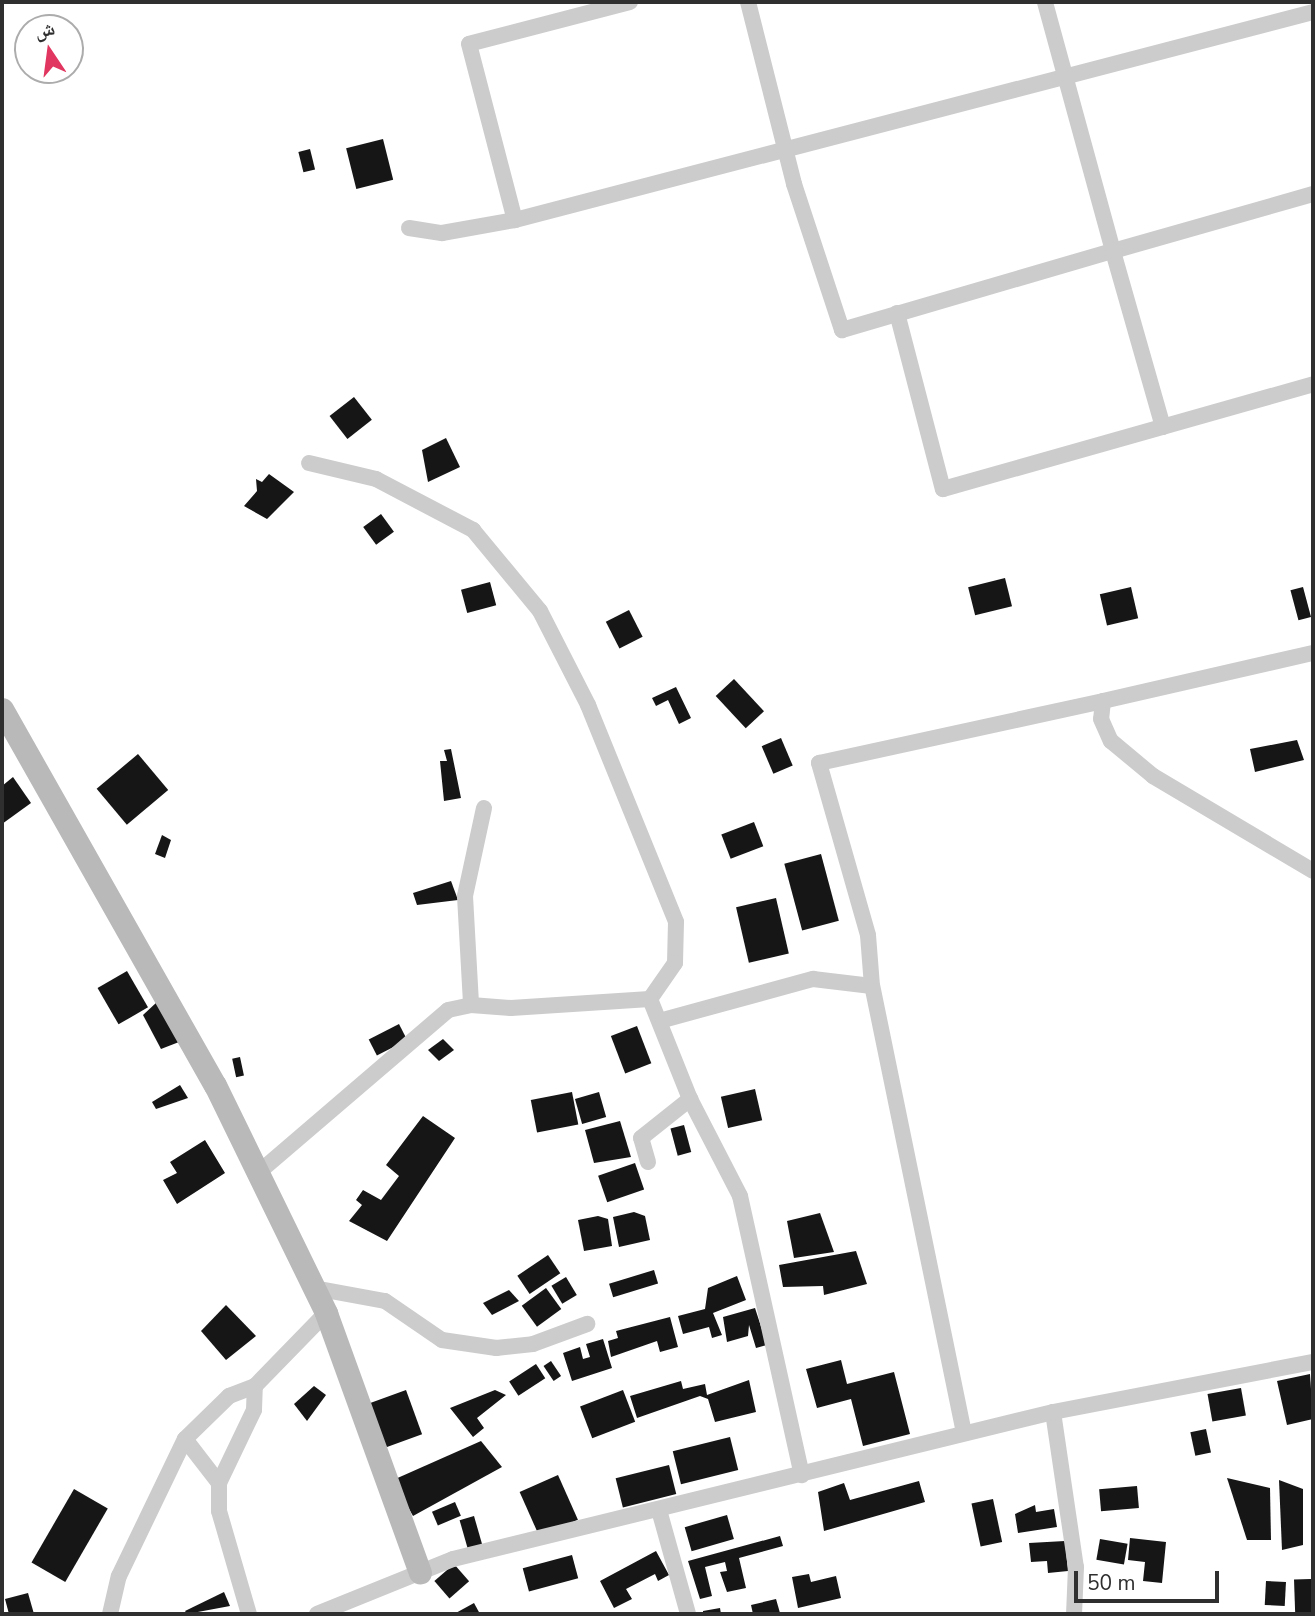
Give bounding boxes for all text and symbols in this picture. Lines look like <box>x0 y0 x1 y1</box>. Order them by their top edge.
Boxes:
north arrow <box>14 14 84 84</box>
text: ش <box>32 16 57 45</box>
scale bar <box>1077 1556 1222 1600</box>
text: 50 m <box>1087 1569 1136 1597</box>

